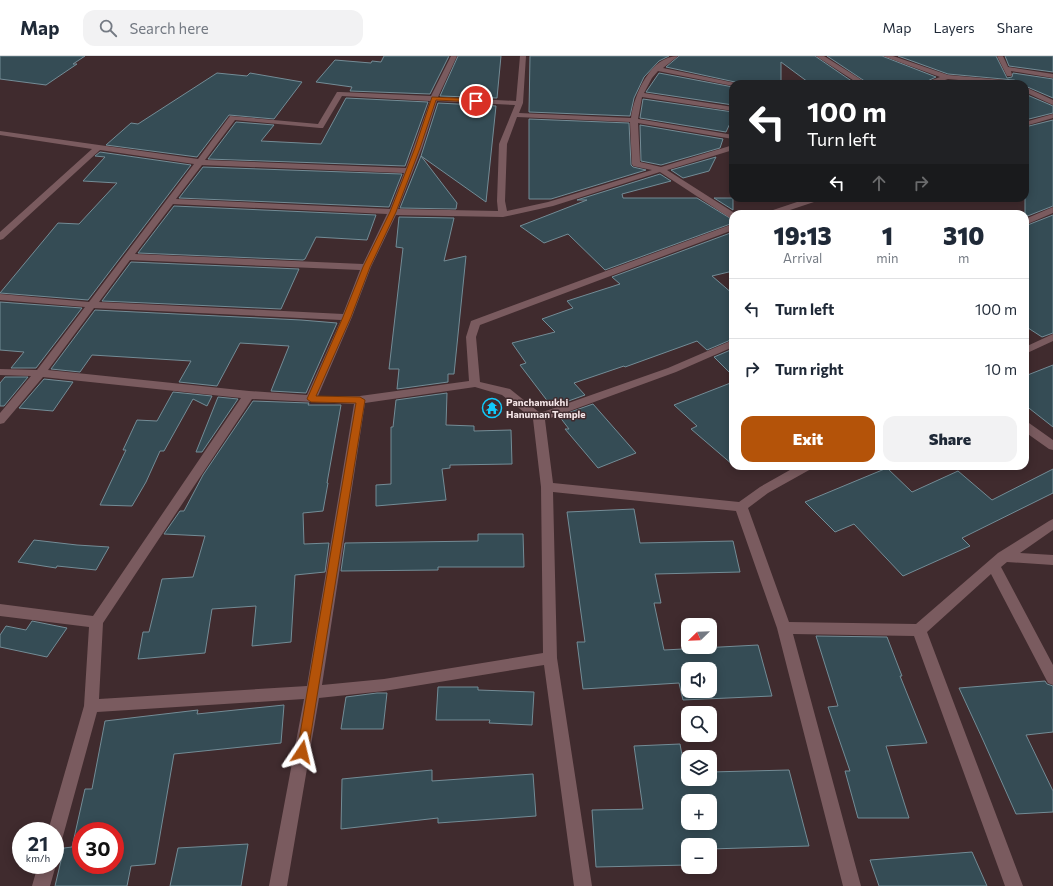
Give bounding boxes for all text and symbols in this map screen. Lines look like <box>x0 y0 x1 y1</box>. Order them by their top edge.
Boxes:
search box <box>83 10 363 46</box>
text: Map <box>20 16 59 39</box>
icon: search <box>97 17 119 39</box>
text: Search here <box>129 19 209 37</box>
text: Map <box>883 19 911 36</box>
text: Layers <box>933 19 975 36</box>
text: Share <box>997 19 1033 36</box>
pin <box>459 84 493 118</box>
icon: arrive <box>465 90 487 112</box>
text: 100 m <box>807 94 887 128</box>
icon: left <box>741 96 793 148</box>
text: Turn left <box>807 128 876 150</box>
icon: left <box>826 172 848 194</box>
icon: ahead <box>868 172 890 194</box>
icon: right <box>910 172 932 194</box>
text: 19:13 <box>774 221 832 250</box>
text: 1 <box>882 221 893 250</box>
text: 310 <box>943 221 984 250</box>
text: Arrival <box>783 250 822 266</box>
text: min <box>876 250 898 266</box>
text: m <box>958 250 969 266</box>
icon: left <box>741 298 763 320</box>
text: Turn left <box>775 300 834 318</box>
text: 100 m <box>975 300 1017 318</box>
icon: right <box>741 358 763 380</box>
text: Turn right <box>775 360 844 378</box>
text: 10 m <box>985 360 1017 378</box>
place label: Panchamukhi Hanuman Temple <box>506 396 586 420</box>
temple icon: Panchamukhi Hanuman Temple <box>481 397 503 419</box>
button: Exit <box>741 416 875 462</box>
button: Share <box>883 416 1017 462</box>
north arrow <box>681 618 717 654</box>
map controls <box>681 618 717 874</box>
button: sound <box>681 662 717 698</box>
button: search <box>681 706 717 742</box>
position arrow <box>281 731 323 773</box>
button: layers <box>681 750 717 786</box>
button: + <box>681 794 717 830</box>
speed limit sign: 30 <box>72 822 124 874</box>
text: 21 <box>28 831 48 855</box>
button: − <box>681 838 717 874</box>
text: km/h <box>26 852 50 864</box>

